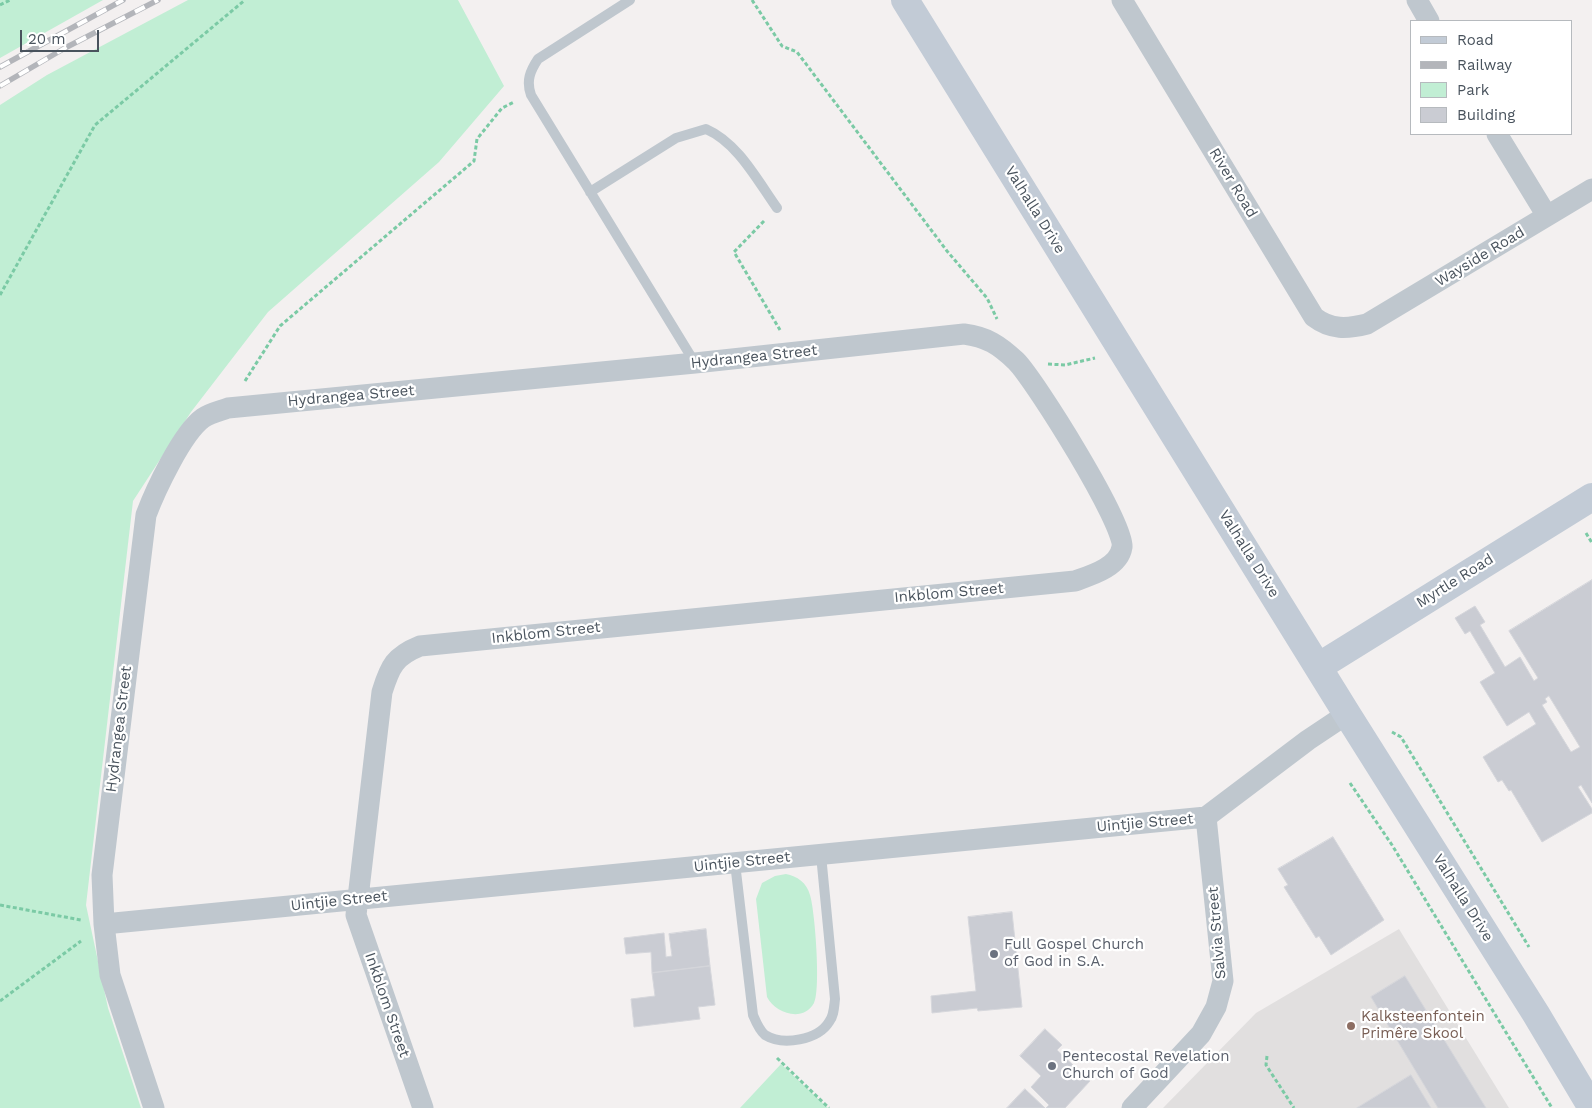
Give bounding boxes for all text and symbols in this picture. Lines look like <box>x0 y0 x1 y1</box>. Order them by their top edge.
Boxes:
scale bar <box>22 20 101 52</box>
legend <box>1410 20 1572 135</box>
text: 20 m <box>28 30 66 48</box>
text: Road <box>1457 31 1494 49</box>
text: Railway <box>1457 56 1512 74</box>
text: Park <box>1457 81 1489 99</box>
text: Building <box>1457 106 1515 124</box>
street label: River Road <box>1205 145 1261 221</box>
street label: Valhalla Drive <box>1001 163 1069 257</box>
street label: Wayside Road <box>1432 223 1528 291</box>
street label: Hydrangea Street <box>690 341 818 373</box>
street label: Hydrangea Street <box>287 381 415 411</box>
street label: Valhalla Drive <box>1215 507 1283 601</box>
street label: Myrtle Road <box>1413 550 1497 612</box>
street label: Inkblom Street <box>894 579 1004 607</box>
street label: Inkblom Street <box>491 618 601 648</box>
street label: Hydrangea Street <box>102 665 136 793</box>
street label: Uintjie Street <box>1096 810 1194 836</box>
street label: Uintjie Street <box>693 848 791 876</box>
street label: Valhalla Drive <box>1429 851 1497 945</box>
street label: Salvia Street <box>1204 886 1230 980</box>
street label: Uintjie Street <box>290 887 388 915</box>
place label: Full Gospel Church of God in S.A. <box>1004 936 1144 971</box>
marker: Full Gospel Church of God in S.A. <box>988 948 1000 960</box>
street label: Inkblom Street <box>361 950 413 1060</box>
place label: Kalksteenfontein Primêre Skool <box>1361 1008 1485 1043</box>
marker: Kalksteenfontein Primêre Skool <box>1345 1020 1357 1032</box>
place label: Pentecostal Revelation Church of God <box>1062 1048 1230 1083</box>
marker: Pentecostal Revelation Church of God <box>1046 1060 1058 1072</box>

